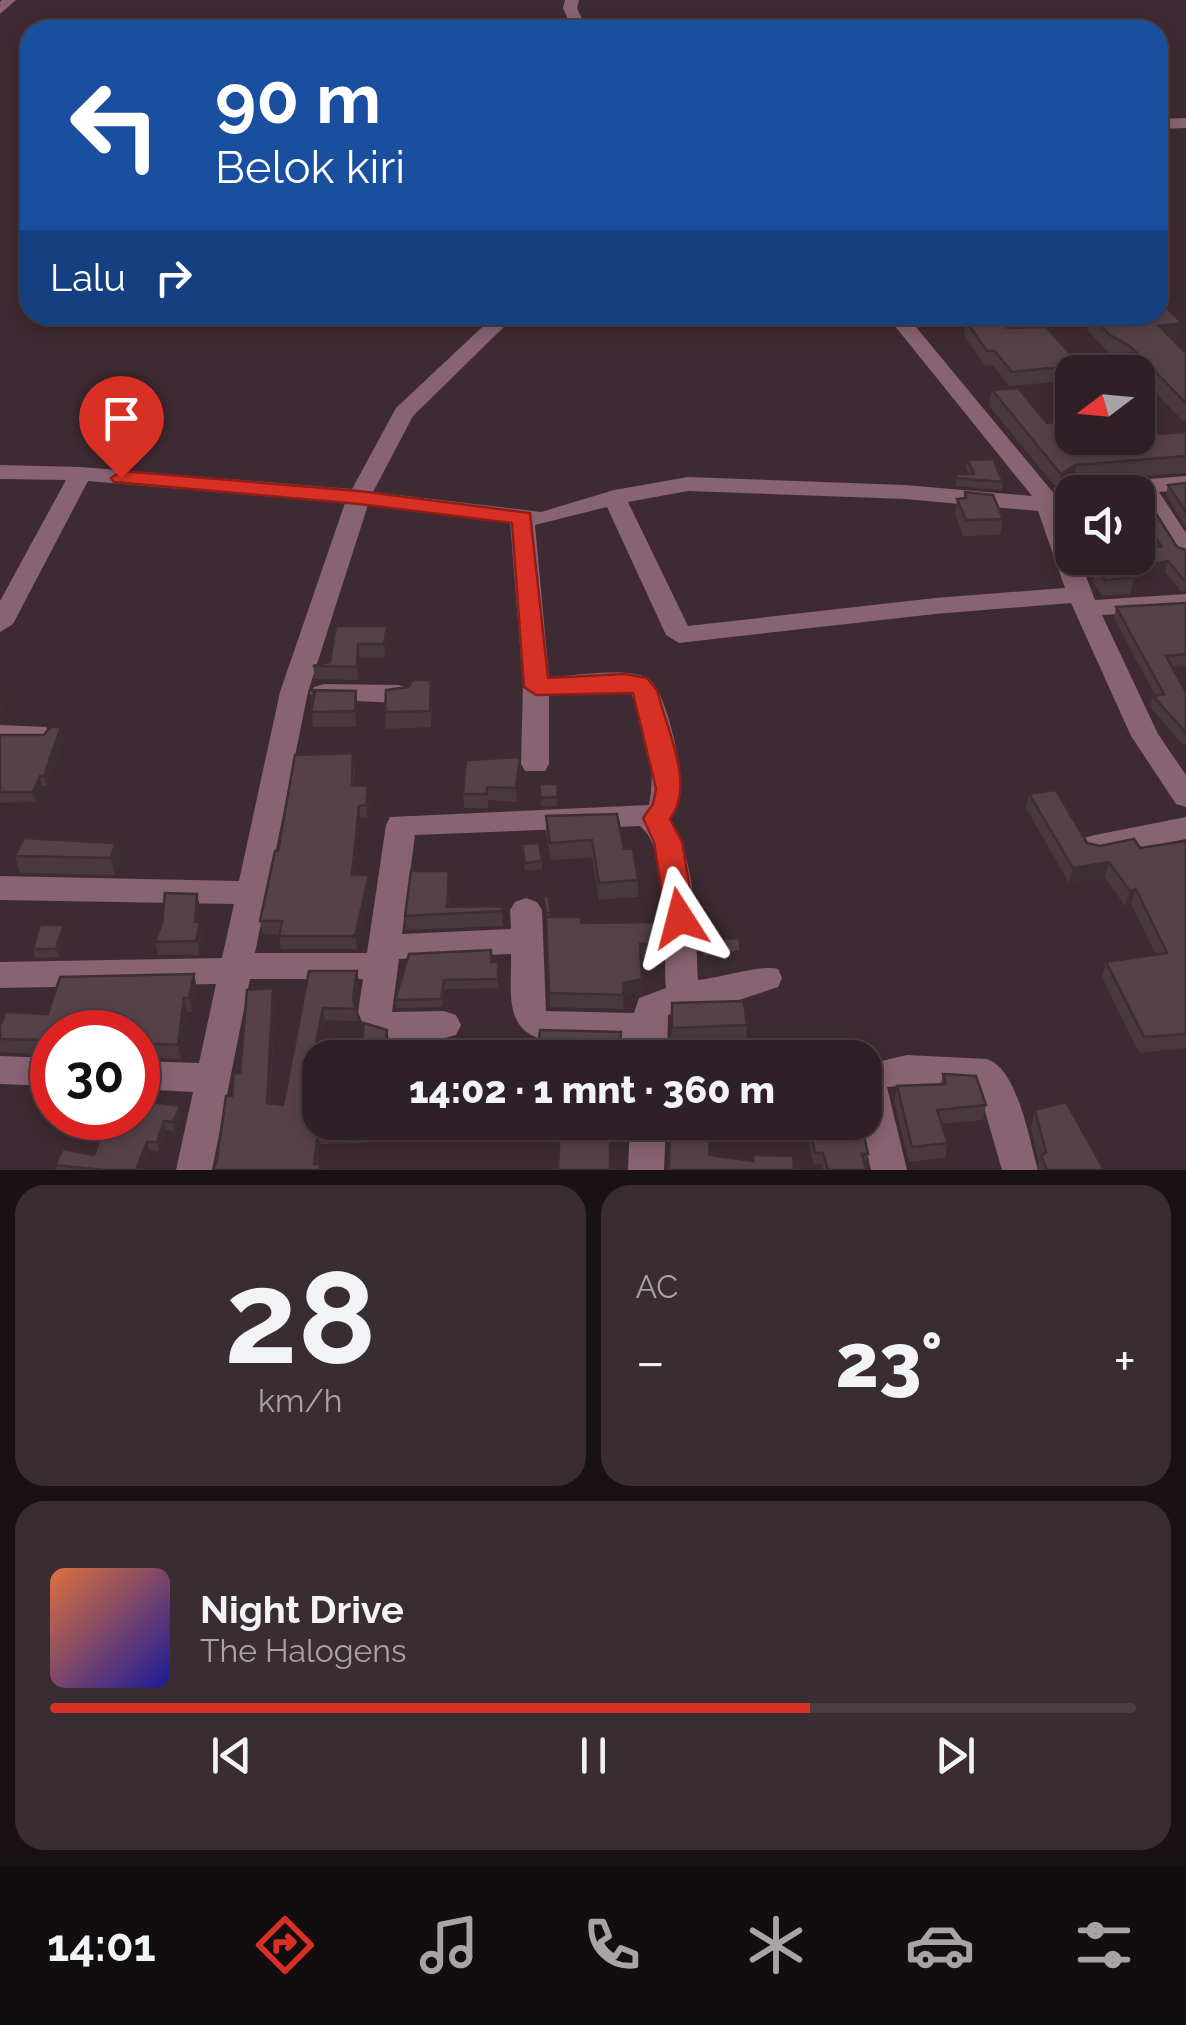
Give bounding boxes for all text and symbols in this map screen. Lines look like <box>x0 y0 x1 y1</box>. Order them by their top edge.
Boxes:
text: 90 m <box>215 57 381 139</box>
icon: left <box>50 60 180 190</box>
text: Belok kiri <box>215 141 405 194</box>
icon: right <box>146 250 201 305</box>
text: Lalu <box>50 255 126 300</box>
north arrow <box>1055 355 1155 455</box>
map controls <box>1055 355 1155 575</box>
pin <box>79 376 164 479</box>
icon: arrive <box>94 391 149 446</box>
button: sound <box>1055 475 1155 575</box>
position arrow <box>628 866 732 970</box>
speed limit sign: 30 <box>30 1010 160 1140</box>
text: 14:02 · 1 mnt · 360 m <box>409 1067 775 1112</box>
text: 28 <box>224 1241 376 1393</box>
text: AC <box>636 1268 678 1305</box>
text: 23° <box>836 1316 943 1405</box>
text: − <box>636 1329 665 1394</box>
text: + <box>1113 1329 1136 1394</box>
text: km/h <box>258 1382 342 1419</box>
text: Night Drive <box>200 1587 404 1632</box>
text: The Halogens <box>200 1632 406 1669</box>
icon: previous <box>204 1728 259 1783</box>
icon: pause <box>566 1728 621 1783</box>
icon: next <box>928 1728 983 1783</box>
icon: directions <box>250 1910 320 1980</box>
icon: music <box>414 1910 484 1980</box>
icon: phone <box>577 1910 647 1980</box>
icon: climate <box>741 1910 811 1980</box>
icon: car <box>905 1910 975 1980</box>
icon: filters <box>1069 1910 1139 1980</box>
text: 14:01 <box>47 1919 156 1972</box>

